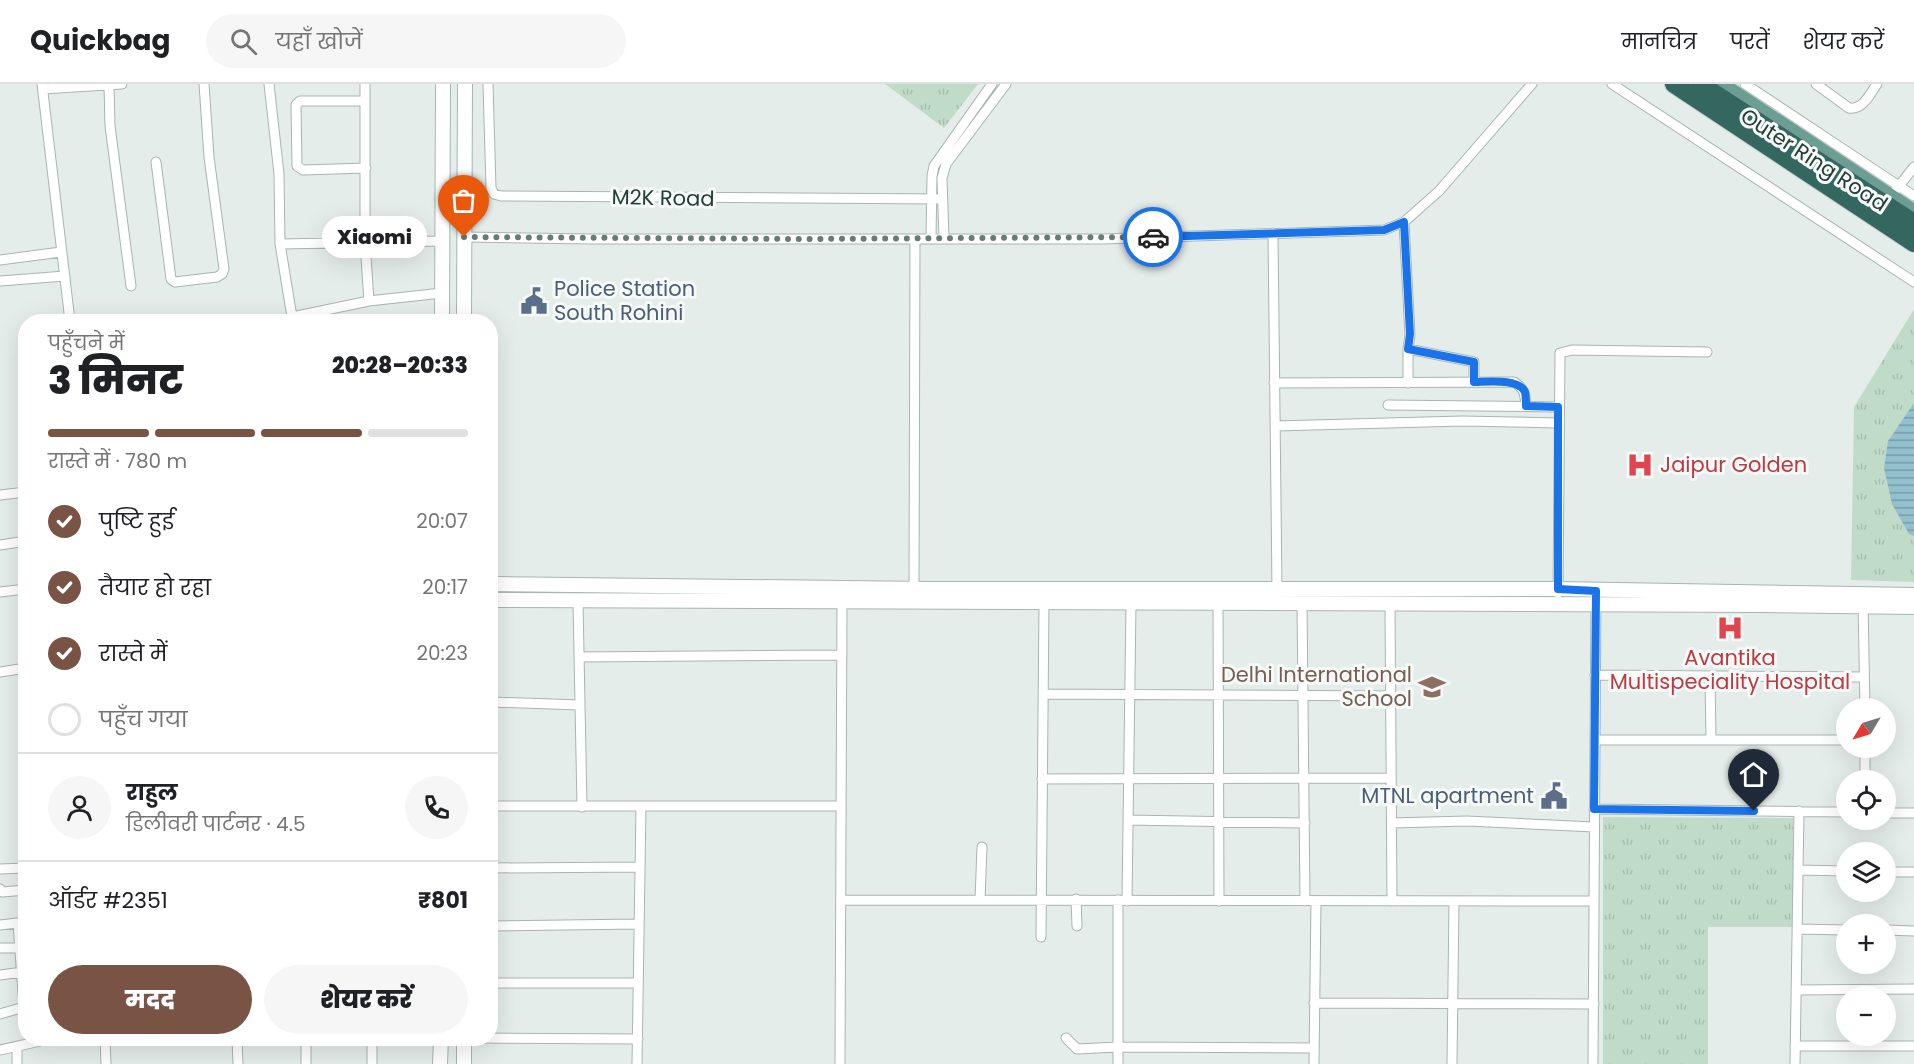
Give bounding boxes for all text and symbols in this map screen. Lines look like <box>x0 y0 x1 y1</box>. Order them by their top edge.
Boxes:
search box <box>206 14 626 68</box>
text: Quickbag <box>30 21 170 60</box>
icon: search <box>227 25 260 58</box>
text: यहाँ खोजें <box>275 26 362 57</box>
text: मानचित्र <box>1621 27 1697 56</box>
text: परतें <box>1730 27 1769 56</box>
text: शेयर करें <box>1802 27 1884 56</box>
street label: Outer Ring Road <box>1735 101 1893 218</box>
pin <box>438 175 489 237</box>
street label: M2K Road <box>611 182 715 213</box>
icon: bag <box>447 184 480 217</box>
courier <box>1123 207 1183 267</box>
callout: Xiaomi <box>323 216 428 258</box>
icon: car <box>1137 221 1170 254</box>
text: Xiaomi <box>337 223 412 251</box>
place label: Police Station South Rohini <box>554 274 695 327</box>
public building icon: Police Station South Rohini <box>519 286 549 316</box>
text: पहुँचने में <box>48 329 124 357</box>
text: 20:28–20:33 <box>332 350 468 381</box>
text: 3 मिनट <box>48 353 183 408</box>
text: रास्ते में · 780 m <box>48 447 187 475</box>
hospital icon: Jaipur Golden <box>1625 450 1655 480</box>
place label: Jaipur Golden <box>1660 450 1807 479</box>
icon: check <box>48 505 81 538</box>
text: पुष्टि हुई <box>99 506 174 537</box>
text: 20:07 <box>416 507 468 535</box>
icon: check <box>48 571 81 604</box>
text: तैयार हो रहा <box>99 572 211 603</box>
text: 20:17 <box>422 573 468 601</box>
hospital icon: Avantika Multispeciality Hospital <box>1715 613 1745 643</box>
icon: check <box>48 637 81 670</box>
text: रास्ते में <box>99 638 167 669</box>
text: 20:23 <box>416 639 468 667</box>
place label: Avantika Multispeciality Hospital <box>1610 643 1850 696</box>
place label: Delhi International School <box>1221 660 1412 713</box>
school or university icon: Delhi International School <box>1417 672 1447 702</box>
north arrow <box>1836 698 1896 758</box>
map controls <box>1836 698 1896 1046</box>
text: पहुँच गया <box>99 704 187 735</box>
pin <box>1728 749 1779 811</box>
icon: home <box>1737 758 1770 791</box>
button: locate <box>1836 770 1896 830</box>
button: person <box>48 776 111 839</box>
button: phone <box>405 776 468 839</box>
text: राहुल <box>126 777 178 808</box>
place label: MTNL apartment <box>1361 781 1534 810</box>
public building icon: MTNL apartment <box>1539 781 1569 811</box>
text: डिलीवरी पार्टनर · 4.5 <box>126 810 305 838</box>
button: layers <box>1836 842 1896 902</box>
text: ऑर्डर #2351 <box>48 885 168 916</box>
text: ₹801 <box>418 885 468 916</box>
button: + <box>1836 914 1896 974</box>
button: मदद <box>48 965 252 1034</box>
button: शेयर करें <box>264 965 468 1034</box>
button: − <box>1836 986 1896 1046</box>

